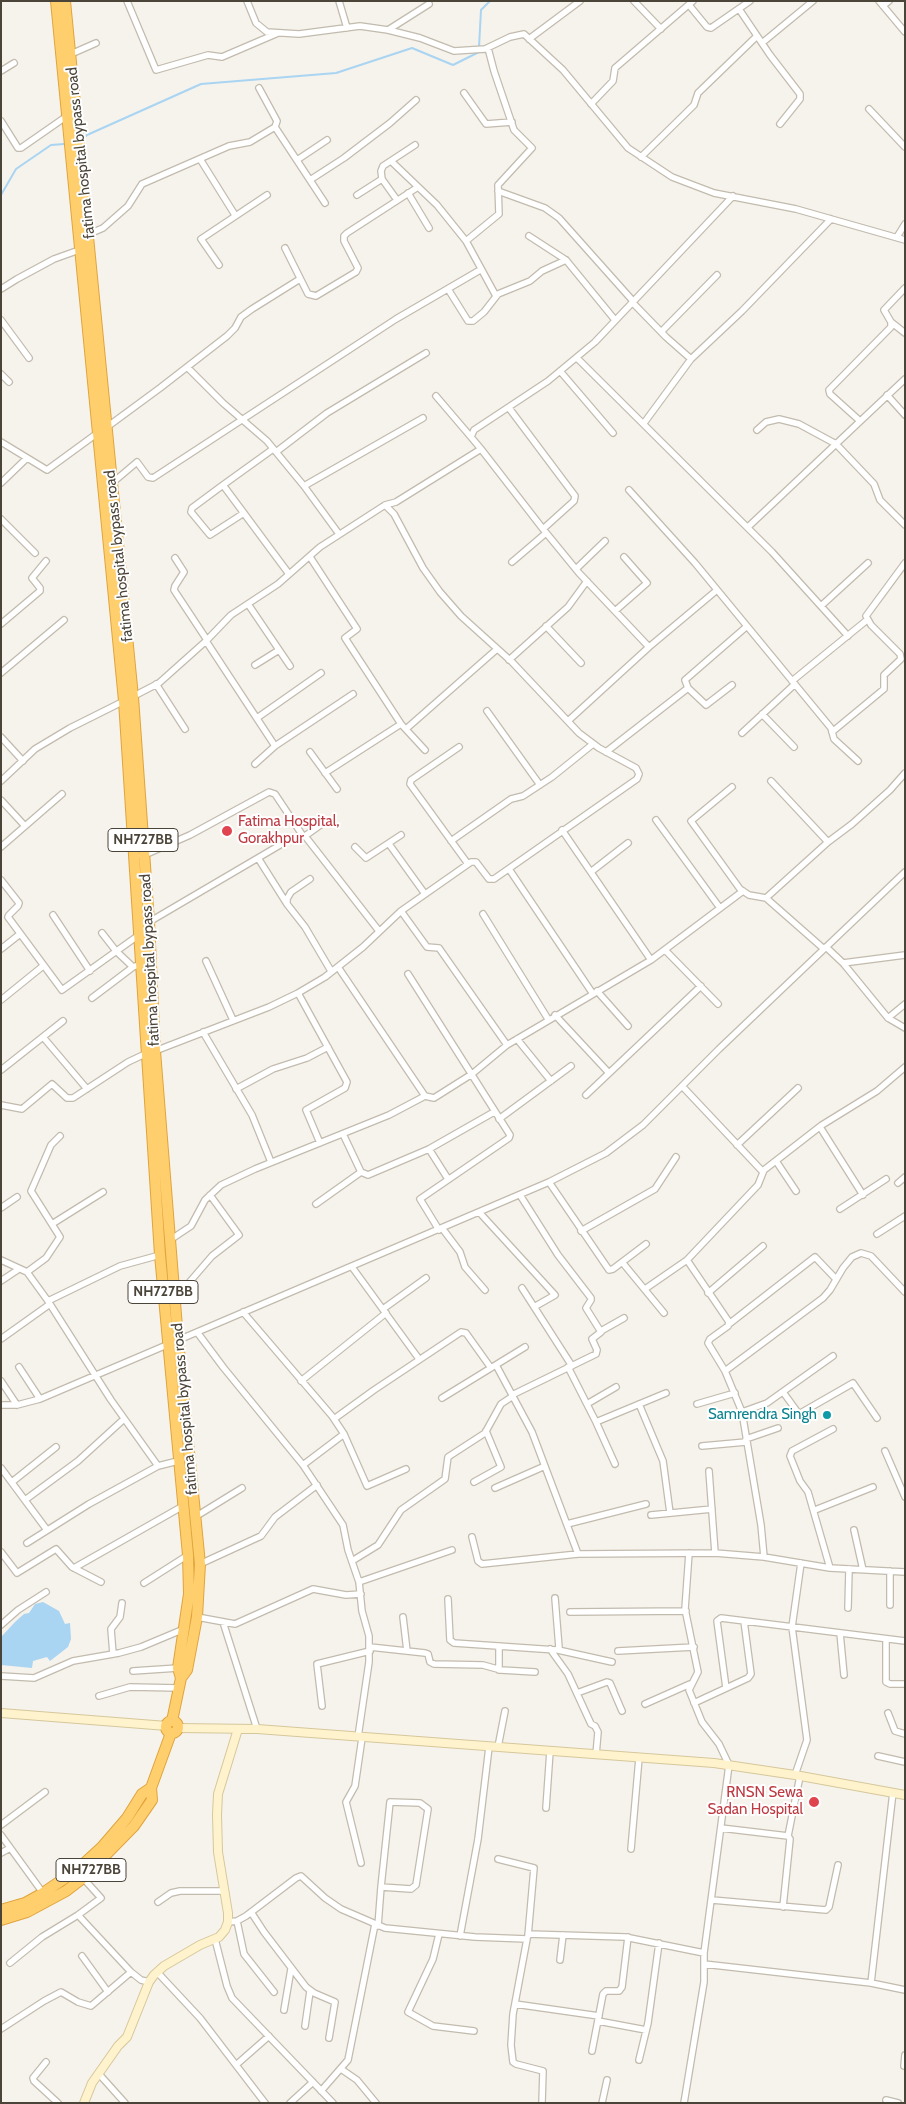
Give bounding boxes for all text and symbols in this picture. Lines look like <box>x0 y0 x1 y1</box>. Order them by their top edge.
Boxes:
street label: fatima hospital bypass road <box>63 66 99 240</box>
street label: fatima hospital bypass road <box>101 469 137 643</box>
place label: Fatima Hospital, Gorakhpur <box>238 813 339 848</box>
marker: Fatima Hospital, Gorakhpur <box>220 824 234 838</box>
road number: NH727BB <box>108 828 178 852</box>
street label: fatima hospital bypass road <box>136 873 164 1047</box>
road number: NH727BB <box>128 1280 198 1304</box>
street label: fatima hospital bypass road <box>169 1322 201 1496</box>
place label: Samrendra Singh <box>708 1406 817 1424</box>
marker: Samrendra Singh <box>821 1409 833 1421</box>
place label: RNSN Sewa Sadan Hospital <box>708 1784 803 1819</box>
marker: RNSN Sewa Sadan Hospital <box>807 1795 821 1809</box>
road number: NH727BB <box>56 1858 126 1882</box>

